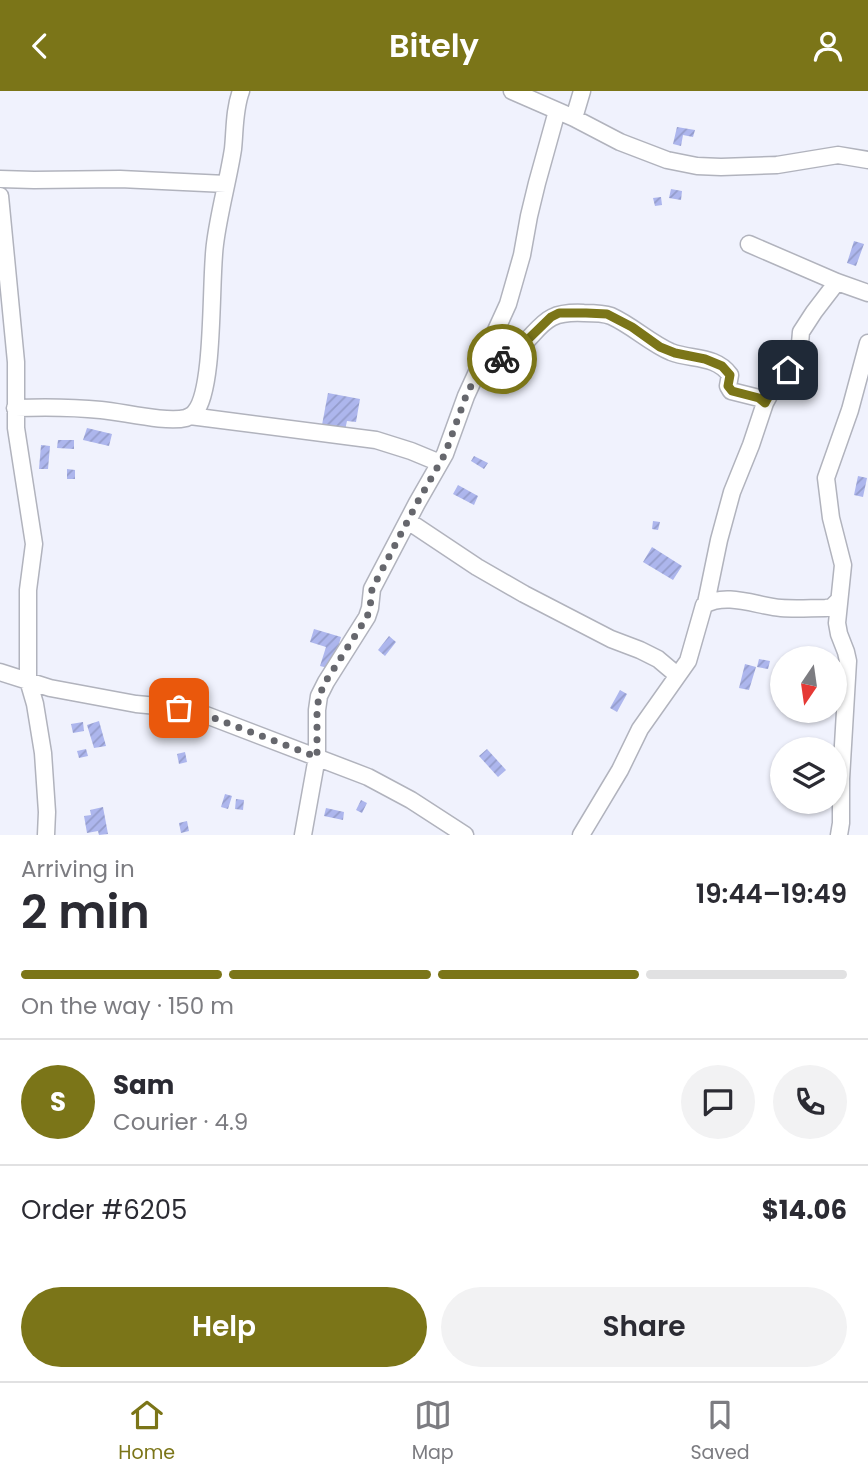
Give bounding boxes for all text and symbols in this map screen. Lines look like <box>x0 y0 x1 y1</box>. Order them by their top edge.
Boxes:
text: Bitely <box>389 23 479 68</box>
icon: back <box>21 27 59 65</box>
icon: person <box>809 27 847 65</box>
courier <box>467 324 537 394</box>
icon: bike <box>483 340 521 378</box>
pin <box>758 340 818 400</box>
icon: home <box>769 351 807 389</box>
north arrow <box>770 646 847 723</box>
map controls <box>770 646 847 814</box>
pin <box>149 678 209 738</box>
icon: bag <box>160 689 198 727</box>
button: layers <box>770 737 847 814</box>
text: Arriving in <box>21 853 135 885</box>
text: 19:44–19:49 <box>696 876 847 912</box>
text: 2 min <box>21 880 150 944</box>
text: On the way · 150 m <box>21 990 234 1022</box>
button: chat <box>681 1065 755 1139</box>
button: phone <box>773 1065 847 1139</box>
text: Sam <box>113 1067 174 1103</box>
text: S <box>50 1084 66 1120</box>
text: Courier · 4.9 <box>113 1106 248 1138</box>
text: Order #6205 <box>21 1192 187 1228</box>
text: $14.06 <box>762 1192 847 1228</box>
button: Help <box>21 1287 427 1367</box>
button: Share <box>441 1287 847 1367</box>
tab: Home <box>118 1396 175 1467</box>
tab: Map <box>412 1396 454 1467</box>
tab: Saved <box>690 1396 750 1467</box>

